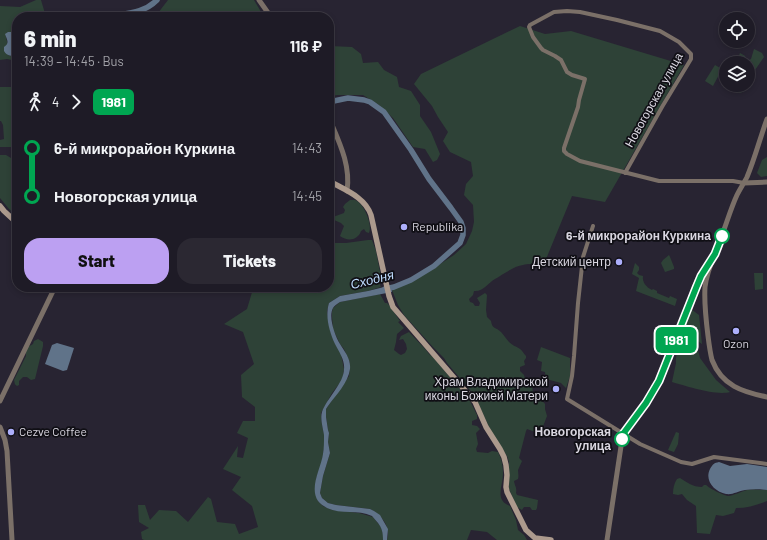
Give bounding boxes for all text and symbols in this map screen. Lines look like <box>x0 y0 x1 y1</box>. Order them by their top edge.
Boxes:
map controls <box>719 12 755 92</box>
button: locate <box>719 12 755 48</box>
text: 6 min <box>24 25 77 51</box>
text: 116 ₽ <box>290 37 322 55</box>
street label: Новогорская улица <box>621 50 686 150</box>
text: 14:39 – 14:45 · Bus <box>24 53 124 69</box>
button: layers <box>719 56 755 92</box>
icon: walk <box>24 91 46 113</box>
icon: forward <box>65 91 87 113</box>
text: 1981 <box>101 93 126 110</box>
text: 4 <box>52 94 59 110</box>
text: 6-й микрорайон Куркина <box>54 139 235 157</box>
text: 14:43 <box>292 140 322 156</box>
text: Новогорская улица <box>54 187 197 205</box>
text: 14:45 <box>292 188 322 204</box>
place label: Republika <box>412 219 463 233</box>
marker: Republika <box>399 222 409 232</box>
place label: 6-й микрорайон Куркина <box>566 228 711 243</box>
marker: 6-й микрорайон Куркина <box>714 228 730 244</box>
button: Start <box>24 238 169 284</box>
button: Tickets <box>177 238 322 284</box>
place label: Детский центр <box>532 254 611 269</box>
marker: Детский центр <box>614 257 624 267</box>
water label: Сходня <box>349 266 395 292</box>
marker: Ozon <box>731 326 741 336</box>
line badge: 1981 <box>648 327 704 353</box>
text: 1981 <box>664 331 688 348</box>
place label: Ozon <box>723 336 749 350</box>
place label: Храм Владимирской иконы Божией Матери <box>425 374 548 403</box>
marker: Храм Владимирской иконы Божией Матери <box>551 384 561 394</box>
place label: Cezve Coffee <box>19 424 87 438</box>
place label: Новогорская улица <box>535 424 611 453</box>
marker: Cezve Coffee <box>6 427 16 437</box>
marker: Новогорская улица <box>614 431 630 447</box>

